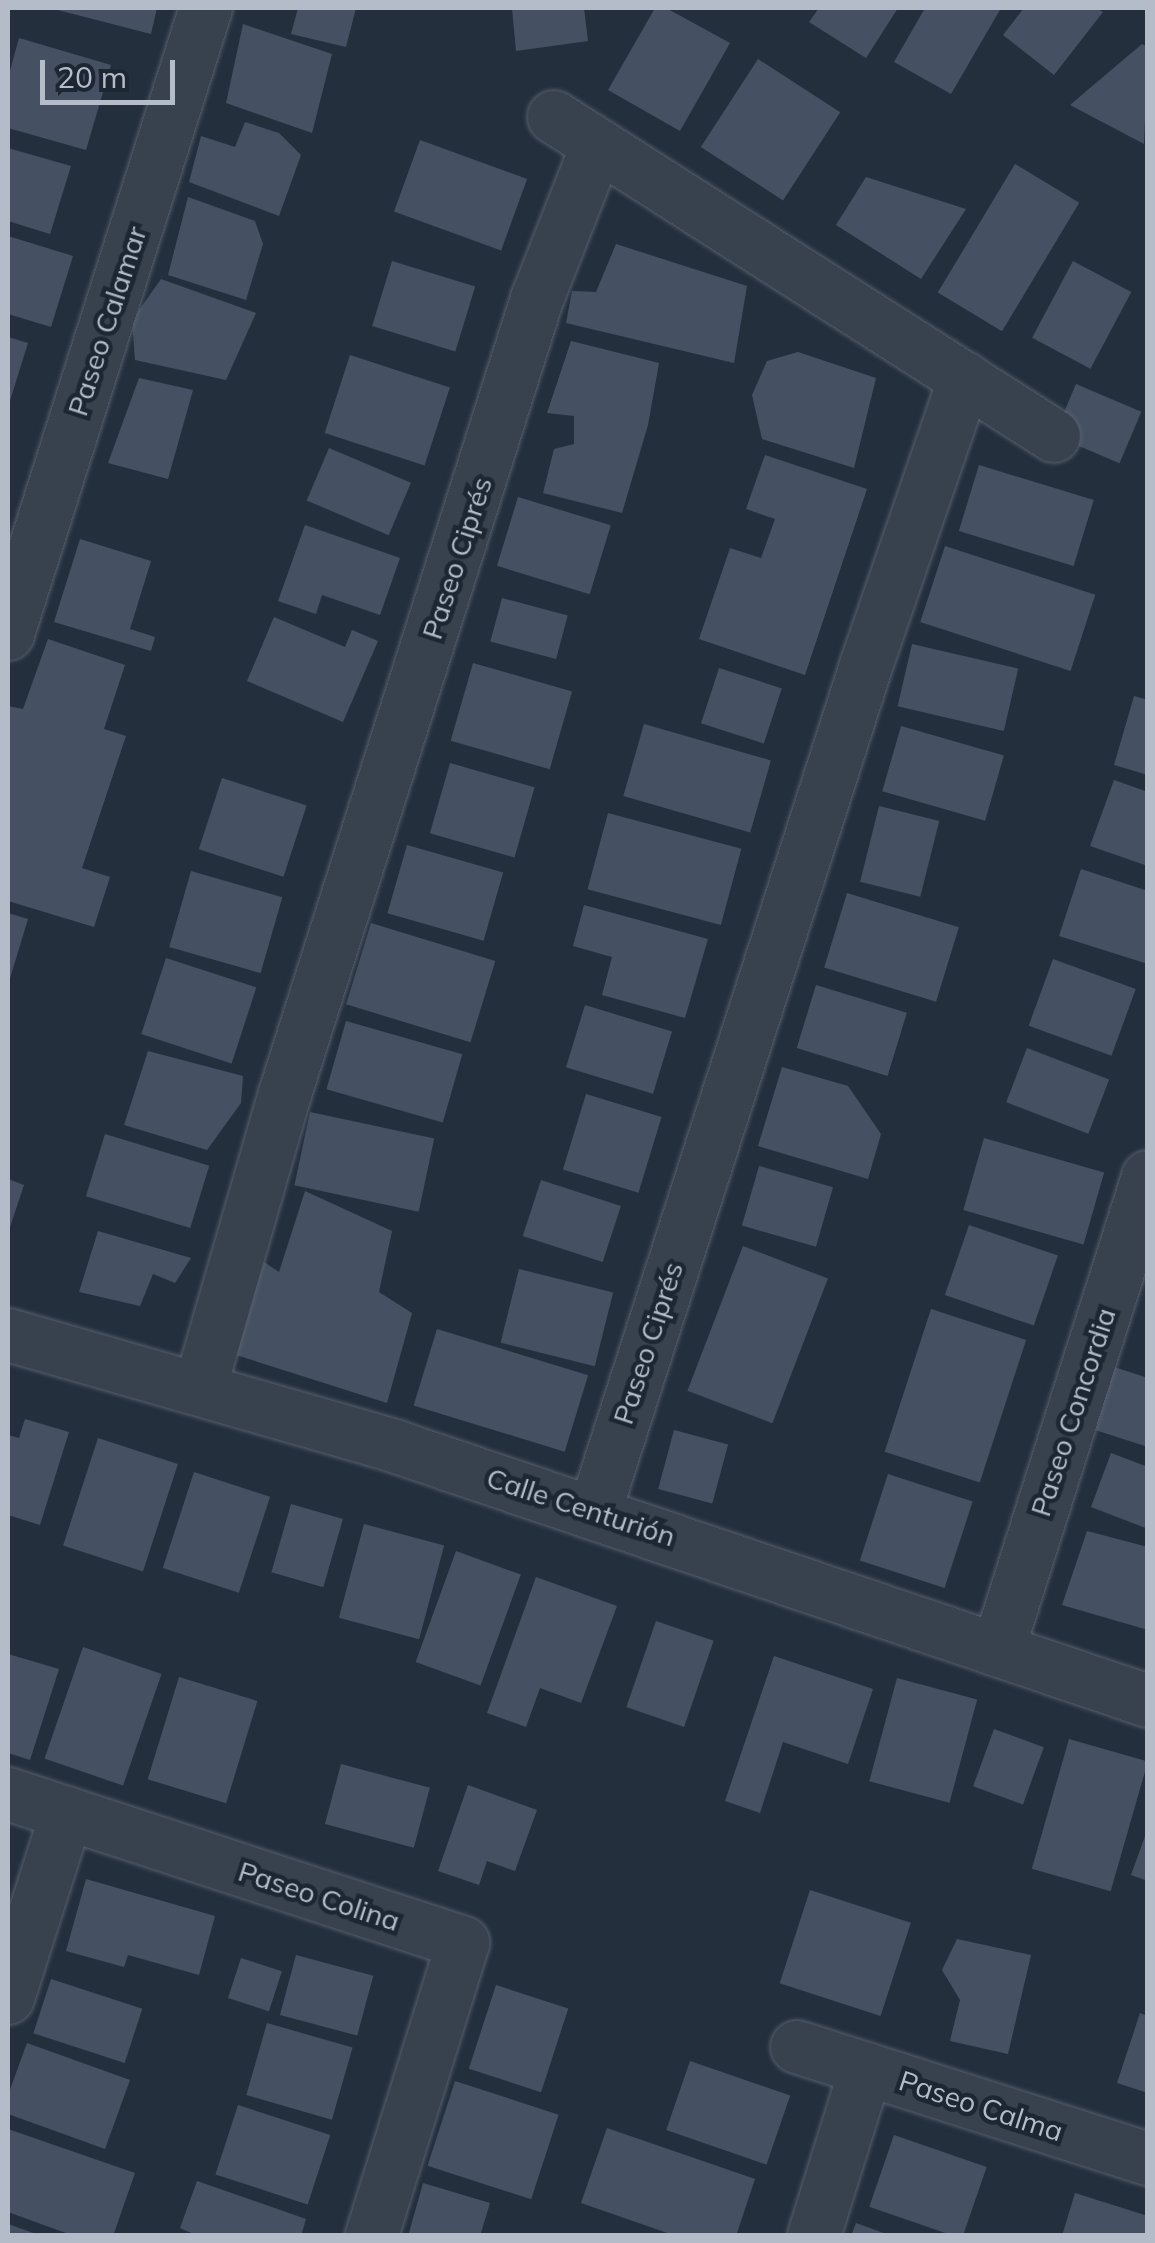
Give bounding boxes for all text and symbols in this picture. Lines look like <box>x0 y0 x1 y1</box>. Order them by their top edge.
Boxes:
scale bar <box>45 40 180 102</box>
text: 20 m <box>57 58 127 96</box>
street label: Paseo Calamar <box>61 222 153 420</box>
street label: Paseo Ciprés <box>415 473 499 643</box>
street label: Paseo Ciprés <box>606 1258 690 1428</box>
street label: Paseo Concordia <box>1023 1304 1123 1520</box>
street label: Calle Centurión <box>482 1461 680 1553</box>
street label: Paseo Colina <box>234 1854 404 1938</box>
street label: Paseo Calma <box>895 2064 1067 2148</box>

